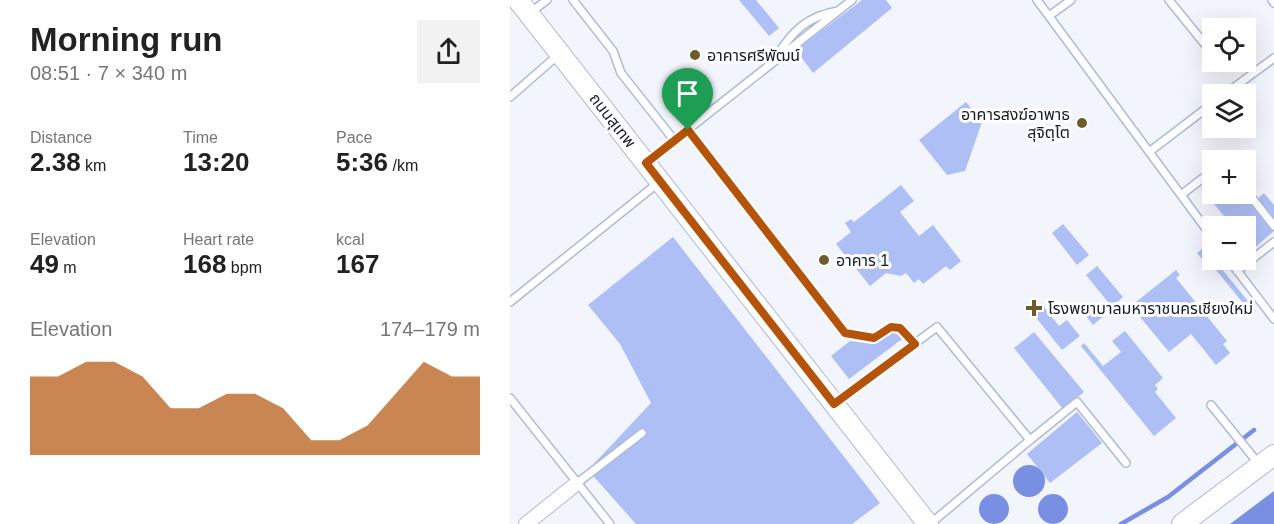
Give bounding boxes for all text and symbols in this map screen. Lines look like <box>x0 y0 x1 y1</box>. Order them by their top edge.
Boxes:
map controls <box>1202 18 1256 270</box>
button: locate <box>1202 18 1256 72</box>
button: share <box>417 20 480 83</box>
text: Morning run <box>30 21 222 58</box>
place label: อาคารศรีพัฒน์ <box>707 47 800 64</box>
marker: อาคารศรีพัฒน์ <box>688 48 702 62</box>
text: 08:51 · 7 × 340 m <box>30 62 187 84</box>
pin <box>662 68 713 130</box>
icon: arrive <box>671 77 704 110</box>
button: layers <box>1202 84 1256 138</box>
street label: ถนนสุเทพ <box>585 90 639 151</box>
place label: อาคารสงฆ์อาพาธ สุจิตฺโต <box>961 106 1070 142</box>
marker: อาคารสงฆ์อาพาธ สุจิตฺโต <box>1075 116 1089 130</box>
text: Distance <box>30 129 92 146</box>
text: Time <box>183 129 218 146</box>
text: Pace <box>336 129 372 146</box>
text: 2.38 <box>30 147 81 177</box>
text: 13:20 <box>183 147 250 177</box>
text: 5:36 <box>336 147 388 177</box>
button: + <box>1202 150 1256 204</box>
text: km <box>81 157 106 174</box>
text: /km <box>388 157 418 174</box>
button: − <box>1202 216 1256 270</box>
text: Elevation <box>30 231 96 248</box>
text: Heart rate <box>183 231 254 248</box>
text: kcal <box>336 231 364 248</box>
text: 49 <box>30 249 59 279</box>
text: 168 <box>183 249 226 279</box>
text: 167 <box>336 249 379 279</box>
place label: อาคาร 1 <box>836 252 889 269</box>
marker: อาคาร 1 <box>817 253 831 267</box>
text: m <box>59 259 77 276</box>
text: bpm <box>226 259 262 276</box>
marker: โรงพยาบาลมหาราชนครเชียงใหม่ <box>1025 299 1043 317</box>
place label: โรงพยาบาลมหาราชนครเชียงใหม่ <box>1048 300 1253 317</box>
text: Elevation <box>30 318 112 340</box>
text: 174–179 m <box>380 318 480 340</box>

